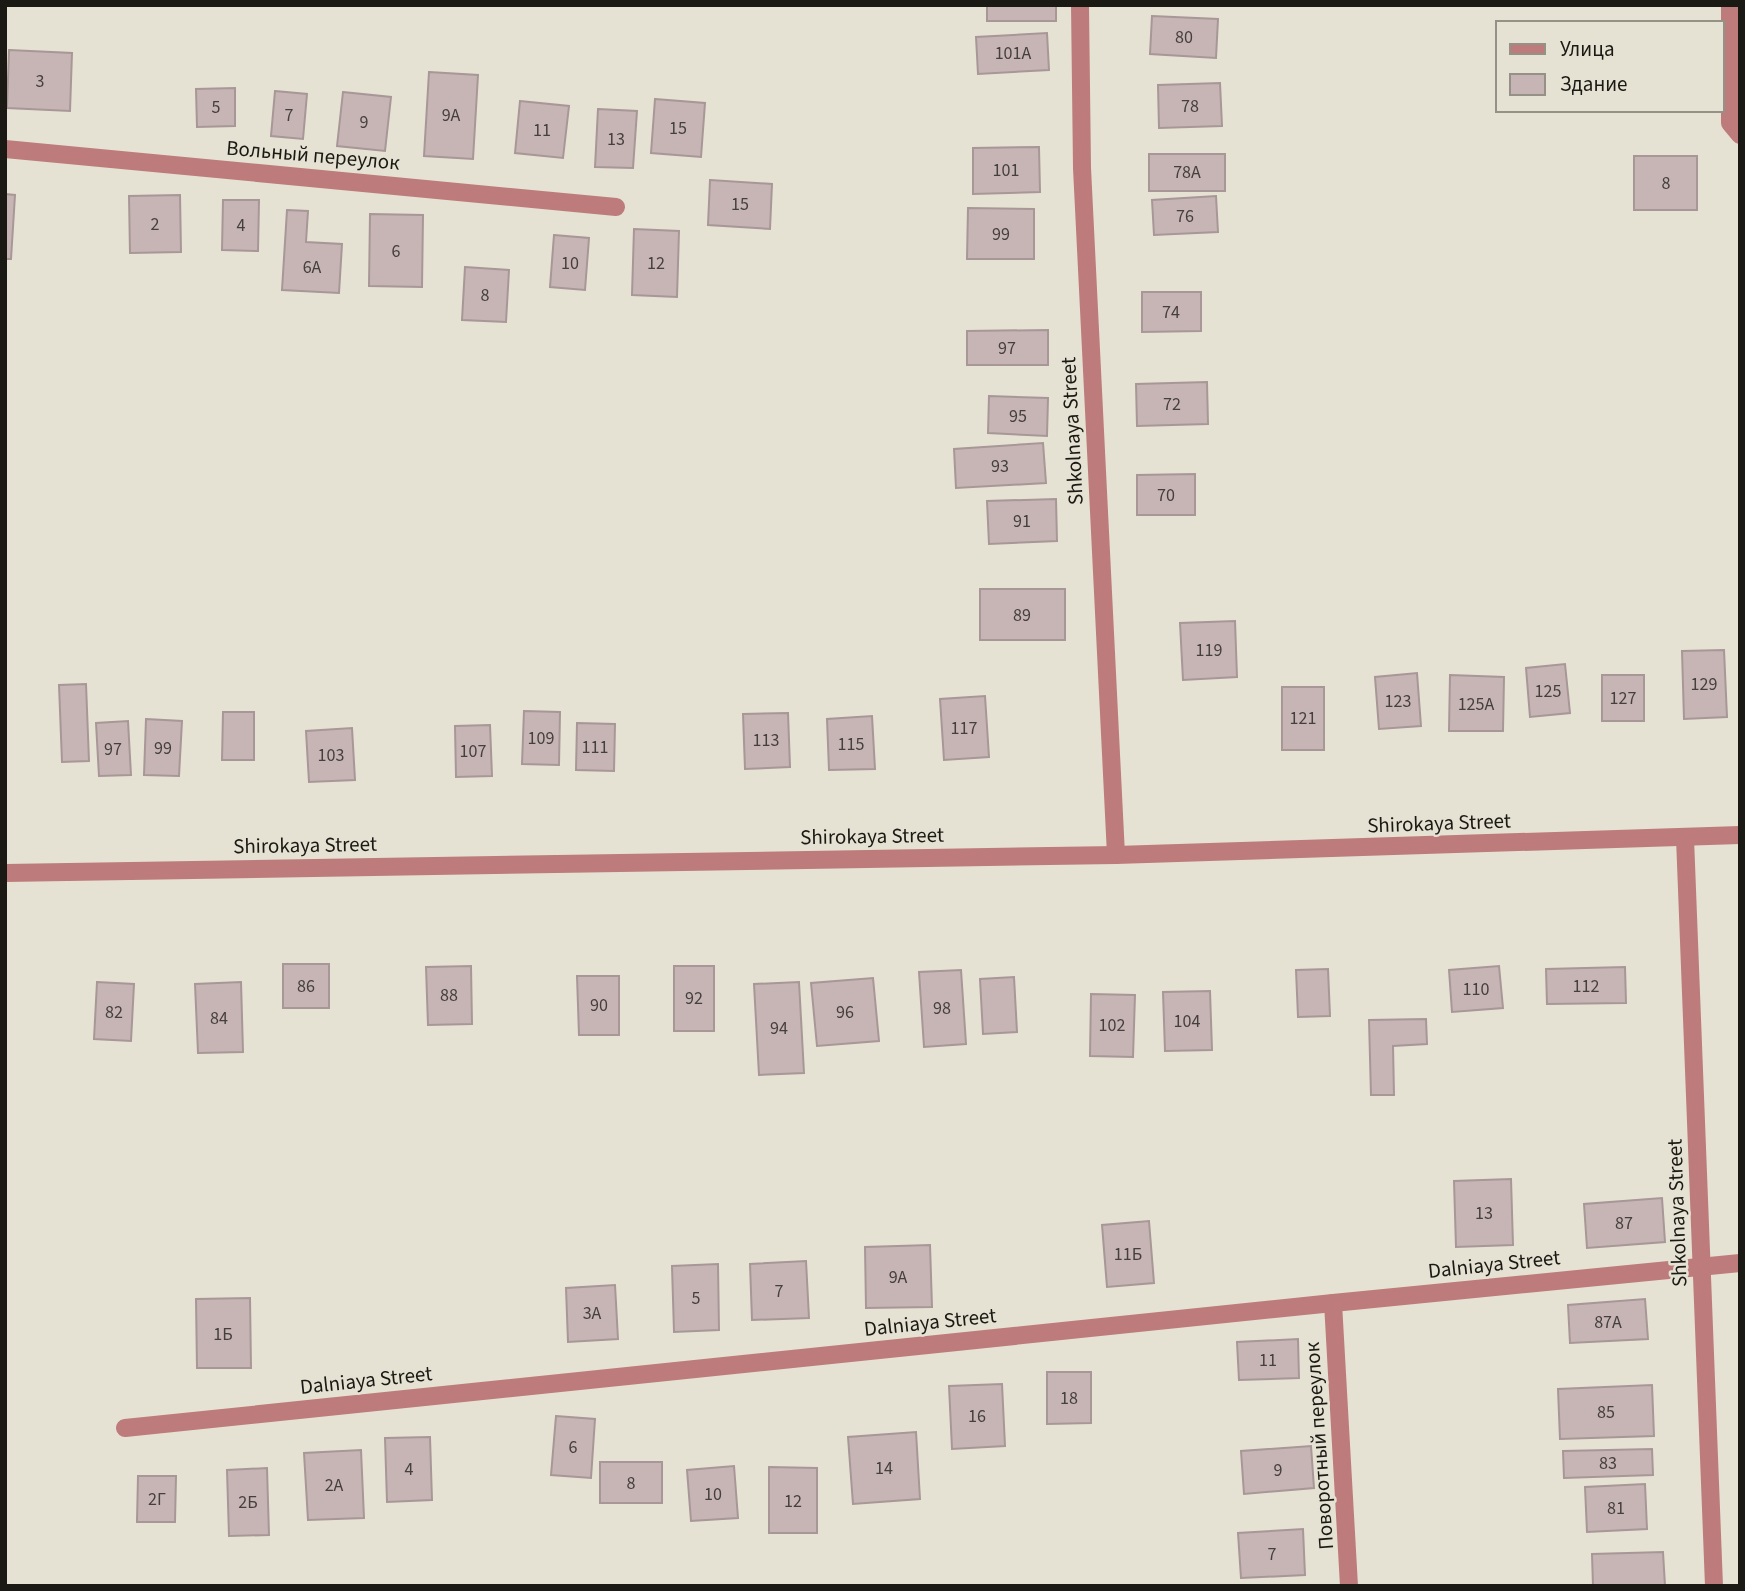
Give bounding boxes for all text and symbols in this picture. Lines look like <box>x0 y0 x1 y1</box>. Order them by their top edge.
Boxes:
legend <box>1496 21 1724 112</box>
house number: 80 <box>1175 25 1193 50</box>
text: Улица <box>1560 34 1615 64</box>
house number: 101А <box>995 41 1032 66</box>
house number: 3 <box>36 69 45 94</box>
text: Здание <box>1560 69 1628 99</box>
house number: 78 <box>1181 94 1199 119</box>
house number: 5 <box>212 95 221 120</box>
house number: 7 <box>285 103 294 128</box>
house number: 9А <box>442 103 461 128</box>
house number: 9 <box>360 110 369 135</box>
house number: 15 <box>669 116 687 141</box>
house number: 11 <box>533 118 551 143</box>
house number: 13 <box>607 127 625 152</box>
street label: Вольный переулок <box>225 132 402 178</box>
house number: 101 <box>993 158 1019 183</box>
house number: 78А <box>1173 160 1201 185</box>
house number: 8 <box>1662 171 1671 196</box>
house number: 15 <box>731 192 749 217</box>
house number: 76 <box>1176 204 1194 229</box>
house number: 2 <box>151 212 160 237</box>
house number: 4 <box>237 213 246 238</box>
house number: 99 <box>992 222 1010 247</box>
house number: 6 <box>392 239 401 264</box>
house number: 10 <box>561 251 579 276</box>
house number: 12 <box>647 251 665 276</box>
house number: 6А <box>303 255 322 280</box>
house number: 8 <box>481 283 490 308</box>
house number: 74 <box>1162 300 1180 325</box>
house number: 97 <box>998 336 1016 361</box>
street label: Shkolnaya Street <box>1053 356 1091 506</box>
house number: 72 <box>1163 392 1181 417</box>
house number: 95 <box>1009 404 1027 429</box>
house number: 93 <box>991 454 1009 479</box>
house number: 70 <box>1157 483 1175 508</box>
house number: 91 <box>1013 509 1031 534</box>
house number: 89 <box>1013 603 1031 628</box>
house number: 119 <box>1196 638 1222 663</box>
house number: 129 <box>1691 672 1717 697</box>
house number: 125 <box>1535 679 1561 704</box>
house number: 127 <box>1610 686 1636 711</box>
house number: 123 <box>1385 689 1411 714</box>
house number: 125А <box>1458 692 1495 717</box>
house number: 121 <box>1290 706 1316 731</box>
house number: 117 <box>951 716 977 741</box>
house number: 109 <box>528 726 554 751</box>
house number: 113 <box>753 728 779 753</box>
house number: 115 <box>838 732 864 757</box>
house number: 111 <box>582 735 608 760</box>
house number: 99 <box>154 736 172 761</box>
house number: 97 <box>104 737 122 762</box>
house number: 107 <box>460 739 486 764</box>
house number: 103 <box>318 743 344 768</box>
street label: Shirokaya Street <box>1367 805 1511 841</box>
street label: Shirokaya Street <box>800 820 944 852</box>
street label: Shirokaya Street <box>233 829 377 861</box>
house number: 86 <box>297 974 315 999</box>
house number: 112 <box>1573 974 1599 999</box>
house number: 110 <box>1463 977 1489 1002</box>
house number: 88 <box>440 983 458 1008</box>
house number: 92 <box>685 986 703 1011</box>
house number: 90 <box>590 993 608 1018</box>
house number: 98 <box>933 996 951 1021</box>
house number: 82 <box>105 1000 123 1025</box>
house number: 96 <box>836 1000 854 1025</box>
house number: 84 <box>210 1006 228 1031</box>
house number: 104 <box>1174 1009 1200 1034</box>
house number: 102 <box>1099 1013 1125 1038</box>
house number: 94 <box>770 1016 788 1041</box>
street label: Shkolnaya Street <box>1659 1138 1695 1288</box>
house number: 13 <box>1475 1201 1493 1226</box>
house number: 87 <box>1615 1211 1633 1236</box>
house number: 11Б <box>1114 1242 1142 1267</box>
street label: Dalniaya Street <box>1426 1242 1562 1286</box>
house number: 9А <box>889 1265 908 1290</box>
house number: 7 <box>775 1279 784 1304</box>
house number: 5 <box>692 1286 701 1311</box>
street label: Dalniaya Street <box>862 1300 998 1344</box>
house number: 3А <box>583 1301 602 1326</box>
house number: 87А <box>1594 1310 1622 1335</box>
house number: 1Б <box>213 1322 233 1347</box>
street label: Поворотный переулок <box>1297 1341 1341 1551</box>
house number: 11 <box>1259 1348 1277 1373</box>
street label: Dalniaya Street <box>298 1358 434 1402</box>
house number: 18 <box>1060 1386 1078 1411</box>
house number: 85 <box>1597 1400 1615 1425</box>
house number: 16 <box>968 1404 986 1429</box>
house number: 6 <box>569 1435 578 1460</box>
house number: 83 <box>1599 1451 1617 1476</box>
house number: 14 <box>875 1456 893 1481</box>
house number: 4 <box>405 1457 414 1482</box>
house number: 9 <box>1274 1458 1283 1483</box>
house number: 8 <box>627 1471 636 1496</box>
house number: 2А <box>325 1473 344 1498</box>
house number: 10 <box>704 1482 722 1507</box>
house number: 2Г <box>148 1487 166 1512</box>
house number: 12 <box>784 1489 802 1514</box>
house number: 2Б <box>238 1490 258 1515</box>
house number: 81 <box>1607 1496 1625 1521</box>
house number: 7 <box>1268 1542 1277 1567</box>

